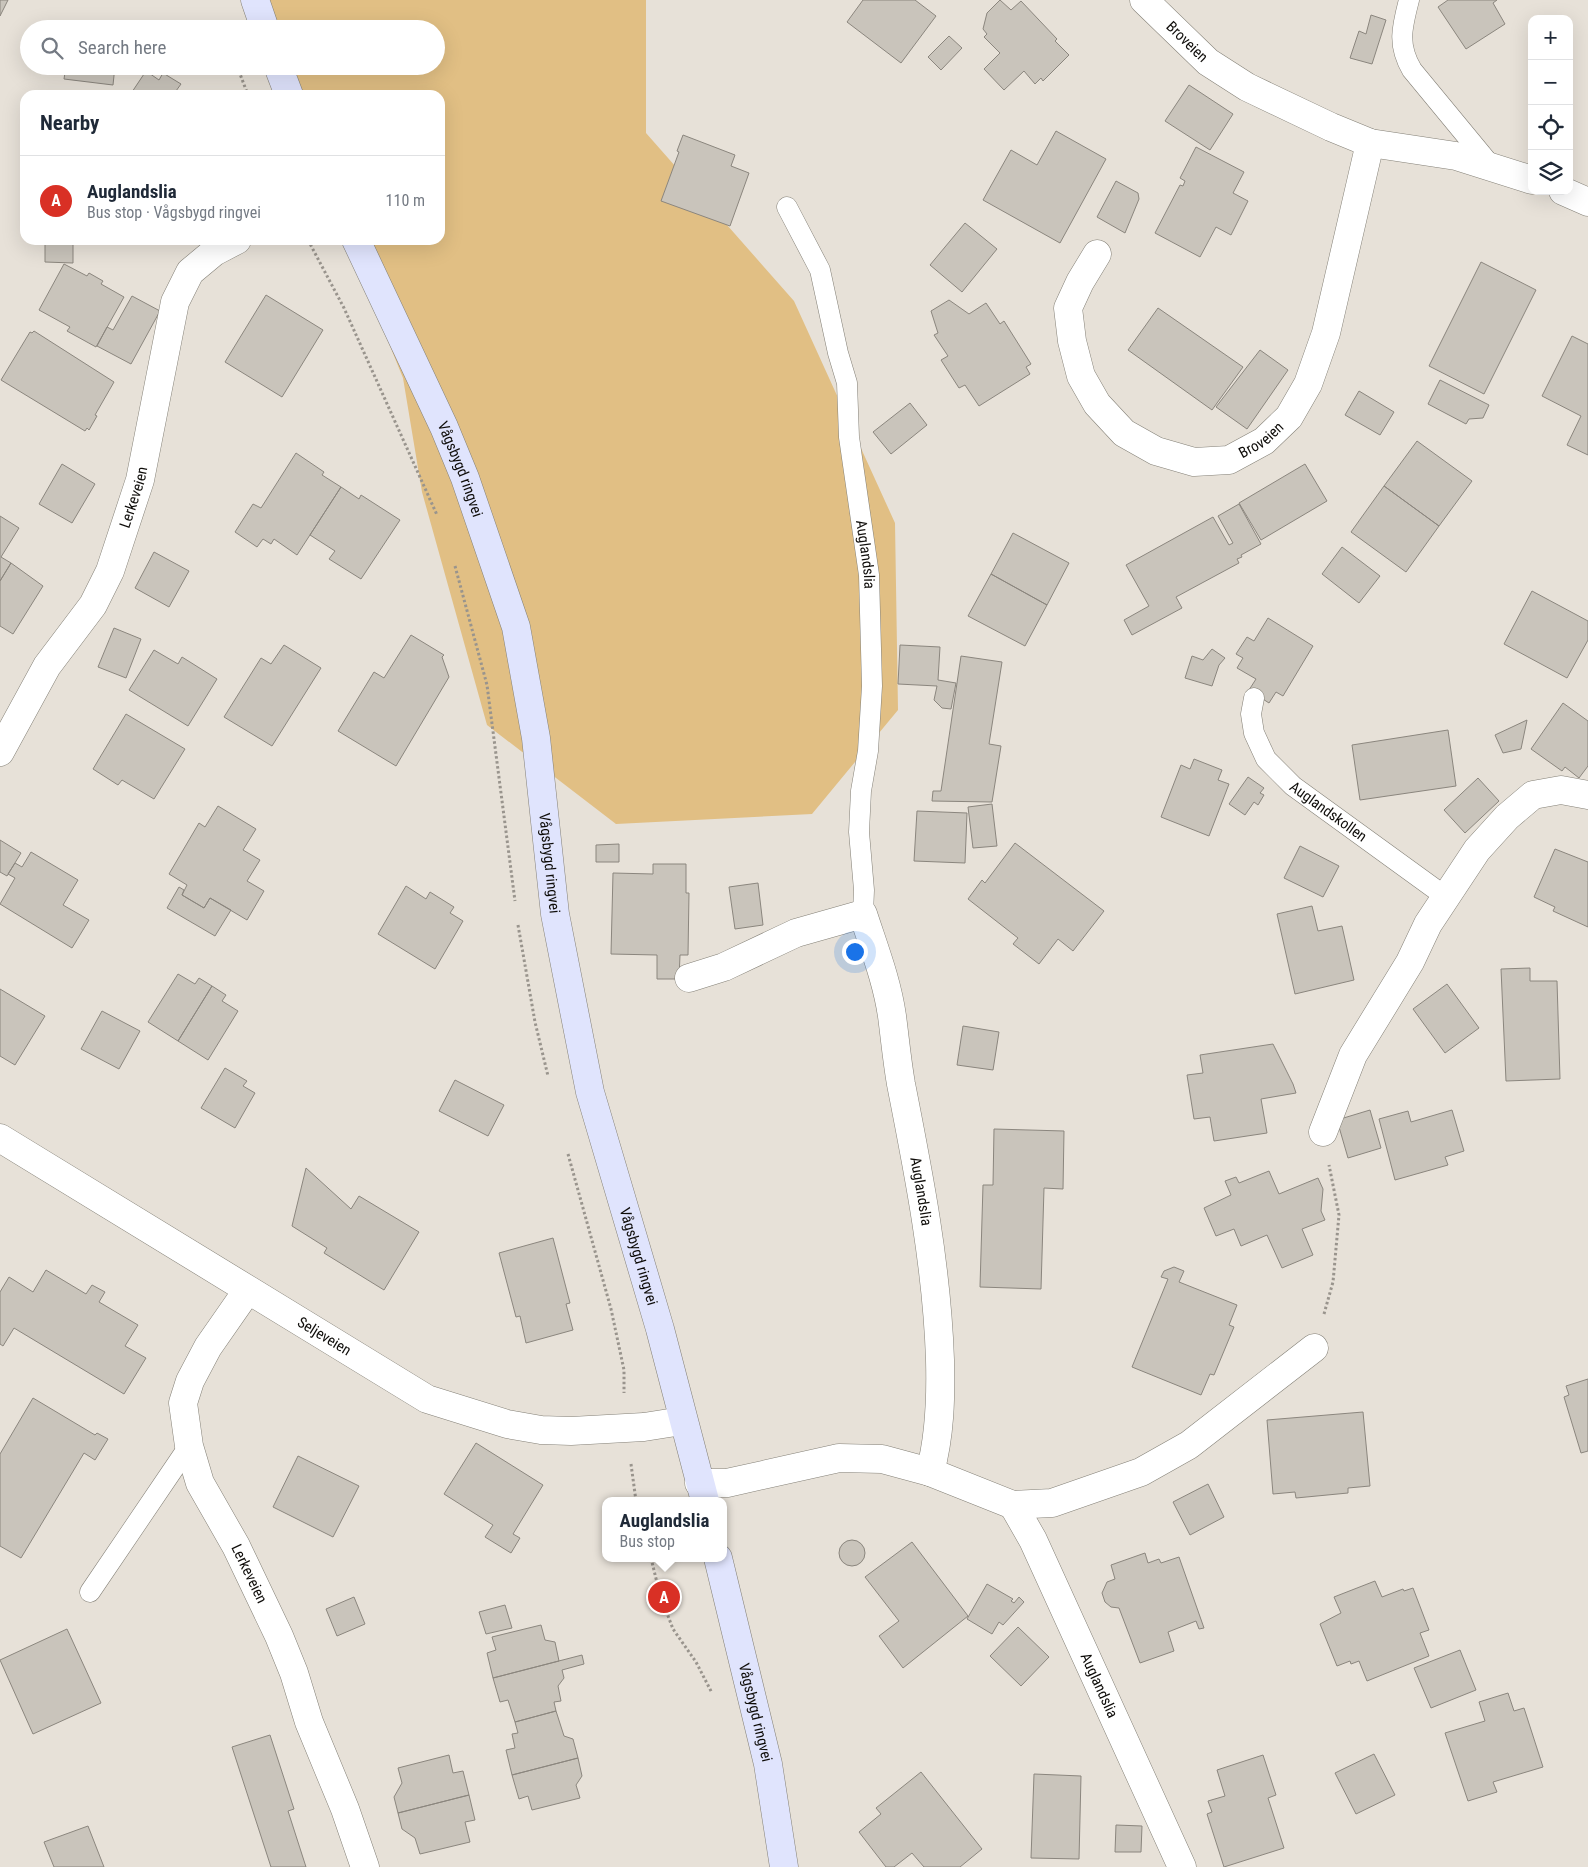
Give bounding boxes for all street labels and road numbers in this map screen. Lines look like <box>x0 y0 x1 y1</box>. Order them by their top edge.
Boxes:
street label: Broveien <box>1162 17 1212 66</box>
street label: Broveien <box>1236 418 1287 462</box>
street label: Vågsbygd ringvei <box>434 419 487 519</box>
street label: Lerkeveien <box>116 465 151 530</box>
street label: Auglandslia <box>852 519 878 589</box>
street label: Auglandskollen <box>1286 778 1370 846</box>
street label: Vågsbygd ringvei <box>535 812 564 914</box>
street label: Auglandslia <box>906 1156 936 1227</box>
street label: Vågsbygd ringvei <box>616 1206 661 1307</box>
street label: Seljeveien <box>294 1313 354 1359</box>
street label: Lerkeveien <box>227 1541 271 1606</box>
street label: Auglandslia <box>1077 1650 1122 1721</box>
street label: Vågsbygd ringvei <box>735 1661 776 1764</box>

